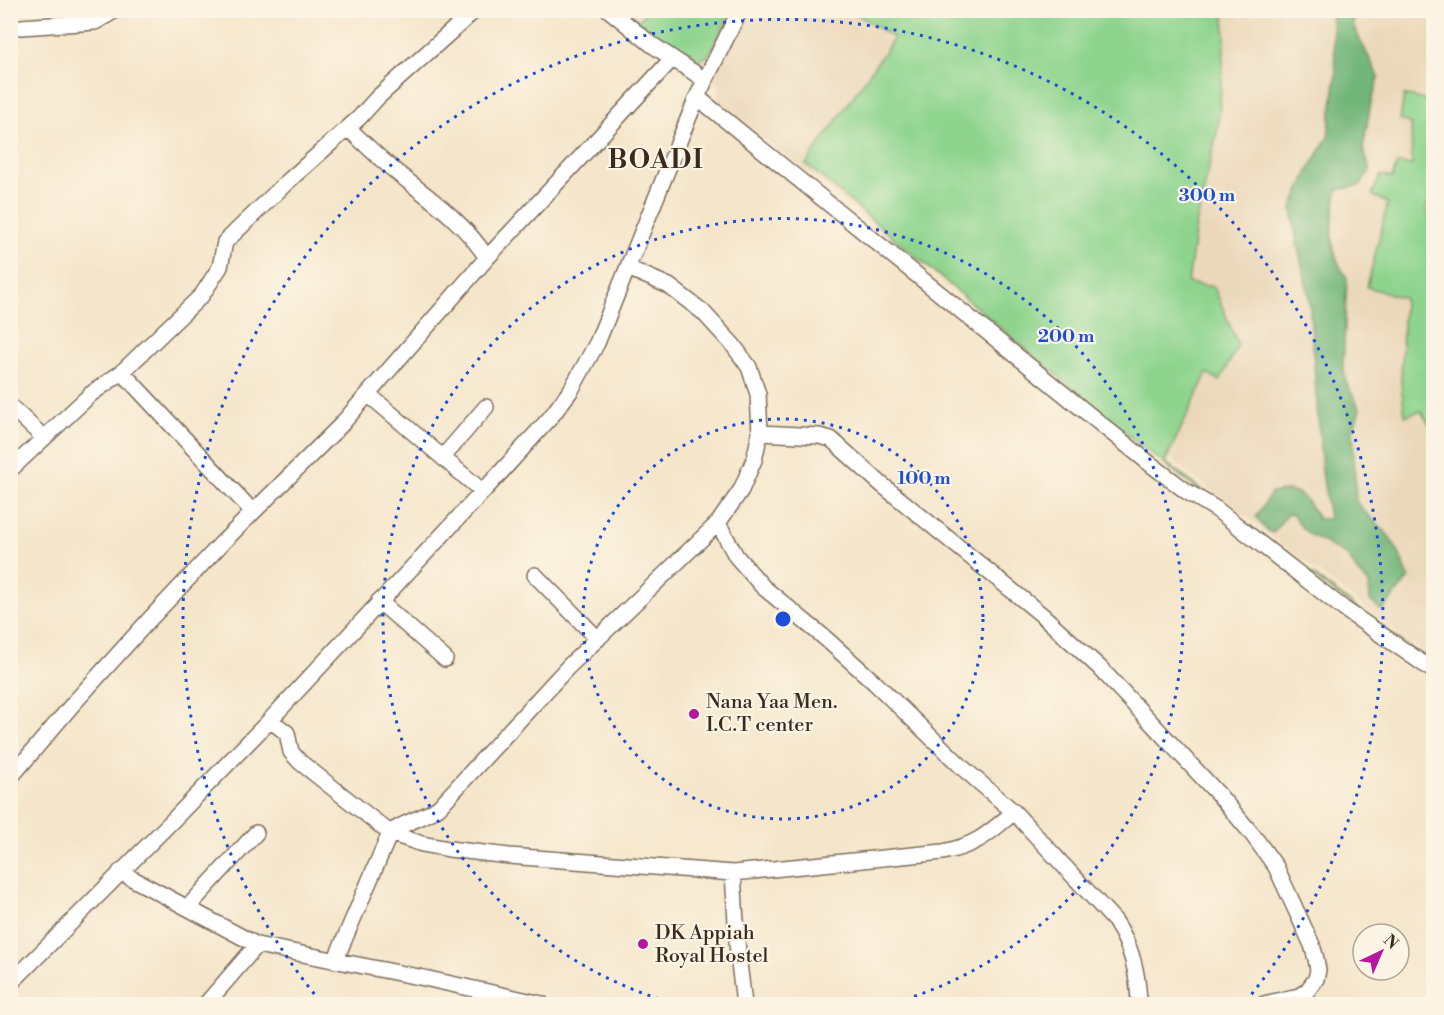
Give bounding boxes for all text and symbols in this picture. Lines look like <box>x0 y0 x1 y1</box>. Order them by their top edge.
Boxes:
district label: BOADI <box>608 144 704 176</box>
text: 300 m <box>1179 184 1236 207</box>
text: 200 m <box>1038 325 1095 348</box>
text: 100 m <box>897 467 951 490</box>
centre of rings <box>773 609 793 629</box>
place label: Nana Yaa Men. I.C.T center <box>706 690 838 738</box>
marker: Nana Yaa Men. I.C.T center <box>687 707 701 721</box>
place label: DK Appiah Royal Hostel <box>655 921 768 969</box>
north arrow <box>1351 922 1411 982</box>
text: N <box>1379 930 1402 954</box>
marker: DK Appiah Royal Hostel <box>636 937 650 951</box>

